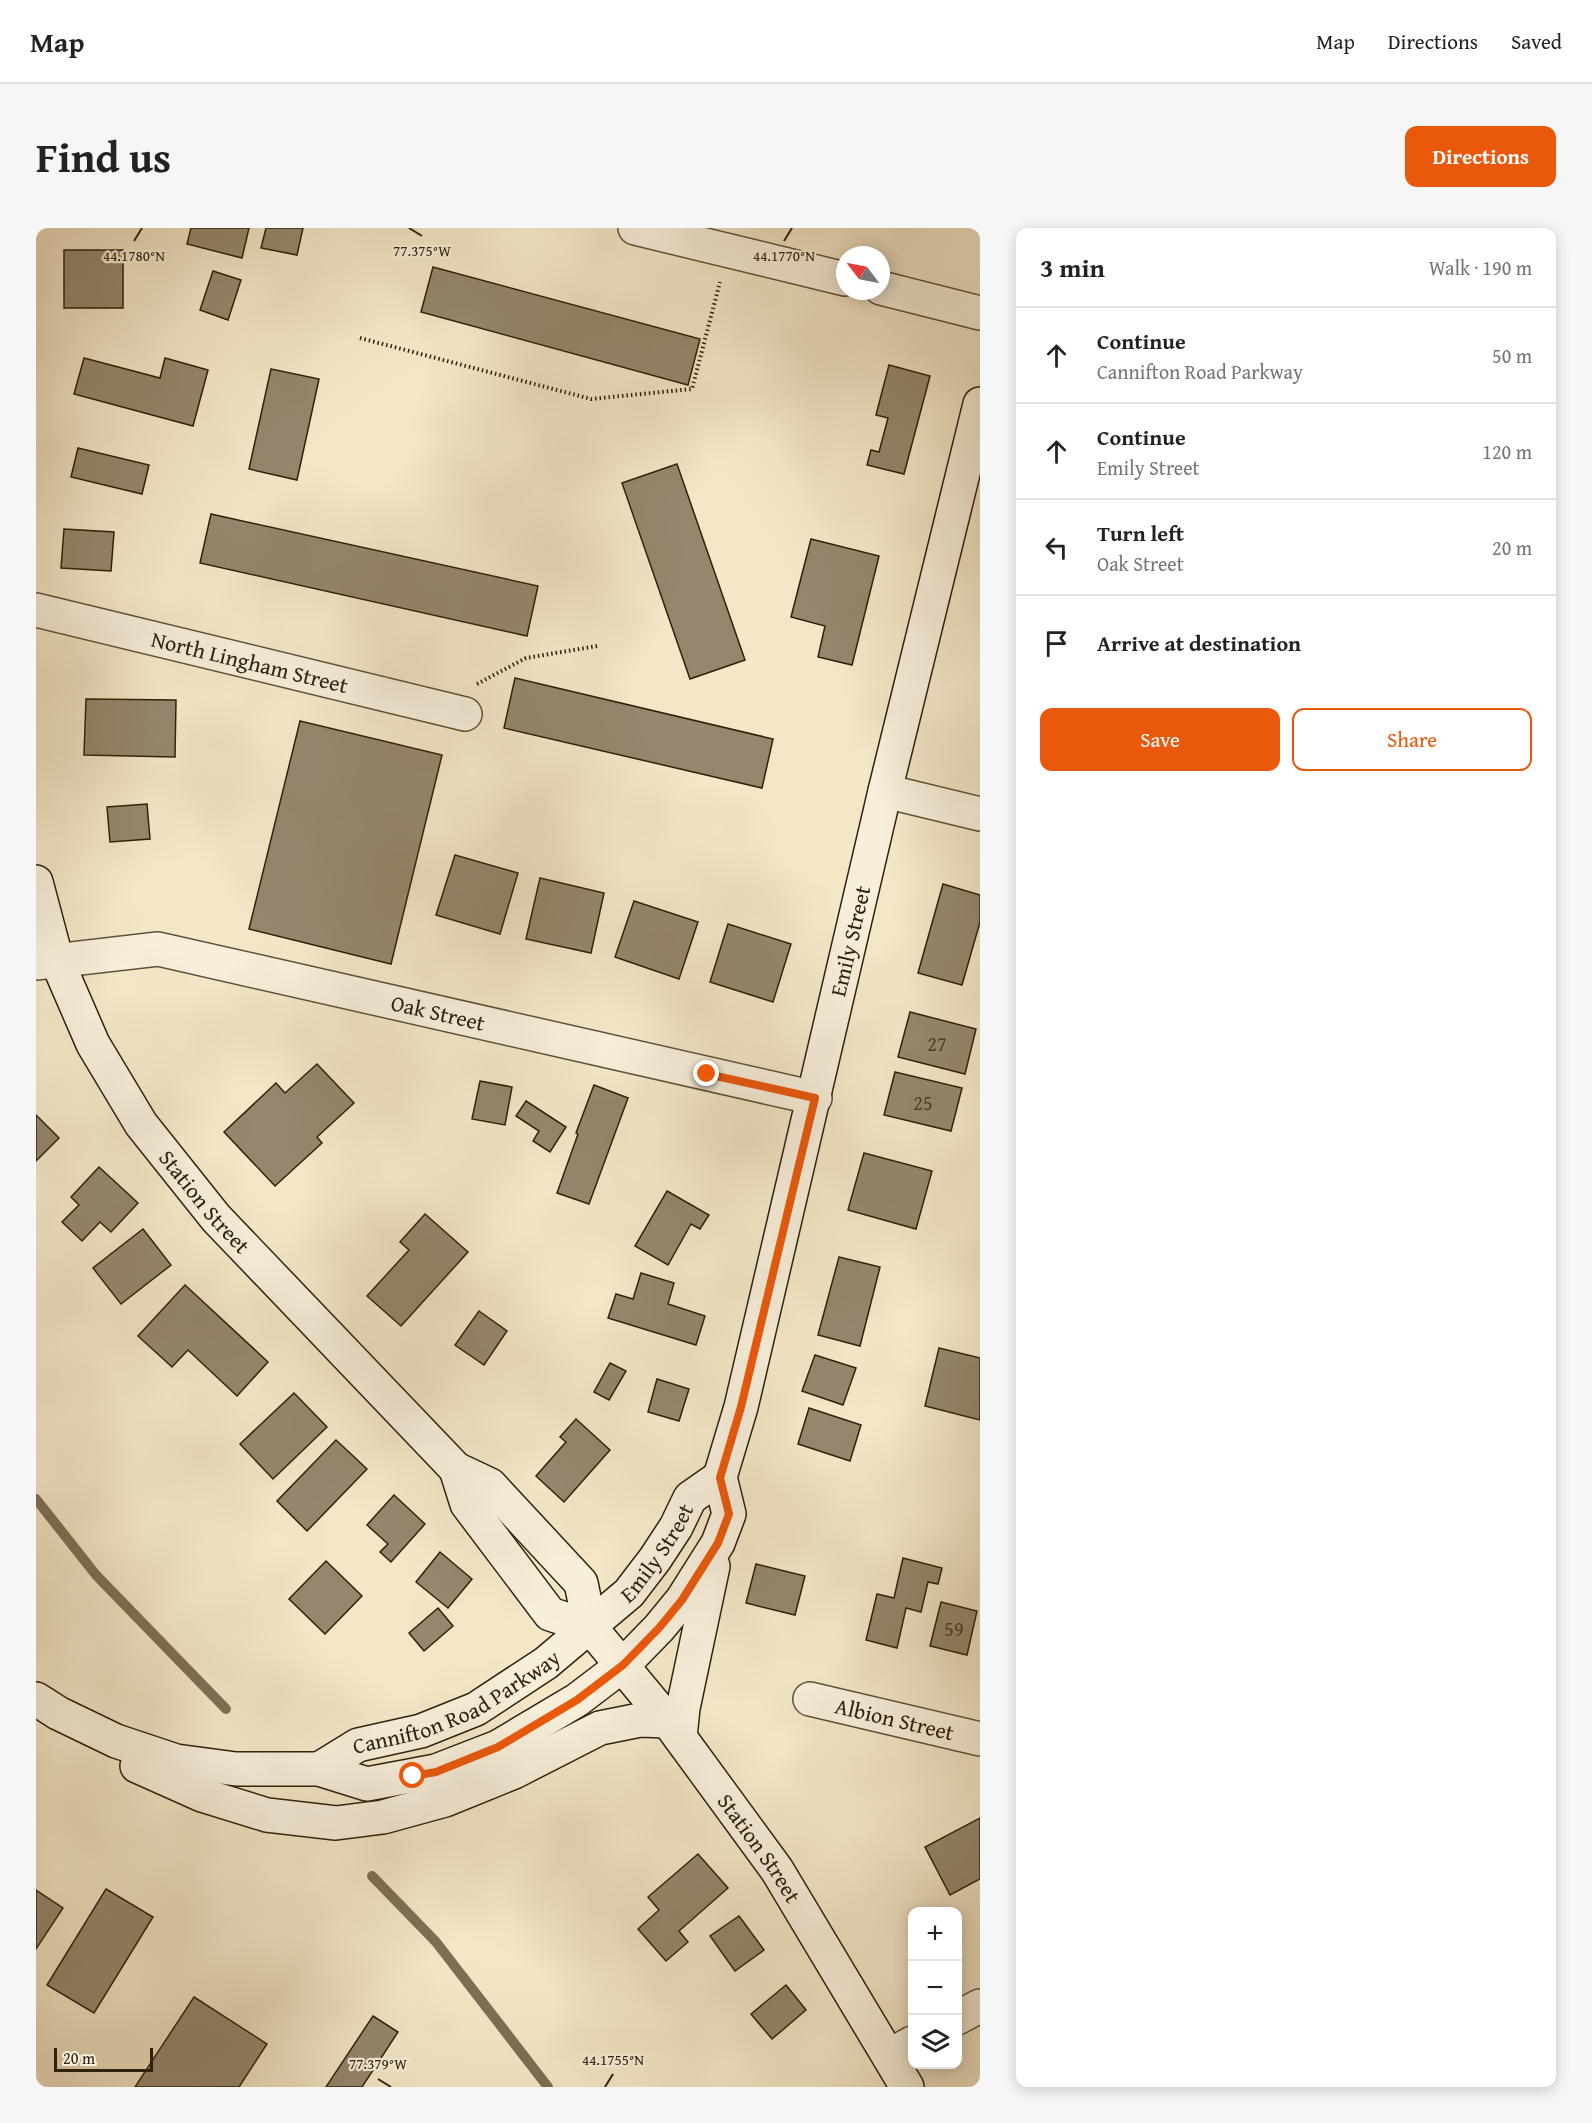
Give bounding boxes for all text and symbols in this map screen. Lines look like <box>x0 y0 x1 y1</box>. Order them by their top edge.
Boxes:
text: Map <box>30 21 84 62</box>
text: Map <box>1316 26 1355 57</box>
text: Directions <box>1388 26 1478 57</box>
text: Saved <box>1511 26 1562 57</box>
text: Find us <box>36 126 171 187</box>
button: Directions <box>1405 126 1556 187</box>
text: 77.375°W <box>393 240 451 261</box>
text: 44.1780°N <box>103 245 165 266</box>
text: 44.1770°N <box>753 245 815 266</box>
north arrow <box>836 246 890 300</box>
text: 3 min <box>1040 248 1105 287</box>
text: Walk · 190 m <box>1429 253 1532 282</box>
text: Continue <box>1097 325 1186 357</box>
icon: ahead <box>1040 339 1073 372</box>
text: 50 m <box>1492 341 1532 370</box>
text: Cannifton Road Parkway <box>1097 357 1303 386</box>
text: Continue <box>1097 421 1186 453</box>
icon: ahead <box>1040 435 1073 468</box>
text: 120 m <box>1482 437 1532 466</box>
text: Emily Street <box>1097 453 1200 482</box>
text: Turn left <box>1097 517 1184 549</box>
icon: left <box>1040 531 1073 564</box>
text: 20 m <box>1492 533 1532 562</box>
text: Oak Street <box>1097 549 1184 578</box>
street label: North Lingham Street <box>148 623 352 701</box>
icon: arrive <box>1040 627 1073 660</box>
text: Arrive at destination <box>1097 627 1301 659</box>
button: Save <box>1040 708 1280 771</box>
button: Share <box>1292 708 1532 771</box>
street label: Emily Street <box>821 882 878 1000</box>
street label: Oak Street <box>388 986 488 1039</box>
house number: 27 <box>927 1029 947 1058</box>
route end <box>693 1060 719 1086</box>
house number: 25 <box>913 1088 933 1117</box>
street label: Station Street <box>152 1143 258 1261</box>
street label: Emily Street <box>613 1498 701 1610</box>
house number: 59 <box>944 1614 964 1643</box>
street label: Cannifton Road Parkway <box>350 1642 567 1762</box>
street label: Albion Street <box>832 1689 958 1748</box>
route start <box>399 1762 425 1788</box>
street label: Station Street <box>710 1787 809 1909</box>
map controls <box>908 1907 962 2069</box>
button: + <box>908 1907 962 1961</box>
button: − <box>908 1961 962 2015</box>
button: layers <box>908 2015 962 2069</box>
scale bar <box>54 2045 153 2072</box>
text: 20 m <box>63 2046 95 2070</box>
text: 44.1755°N <box>582 2049 644 2070</box>
text: 77.379°W <box>349 2053 407 2074</box>

